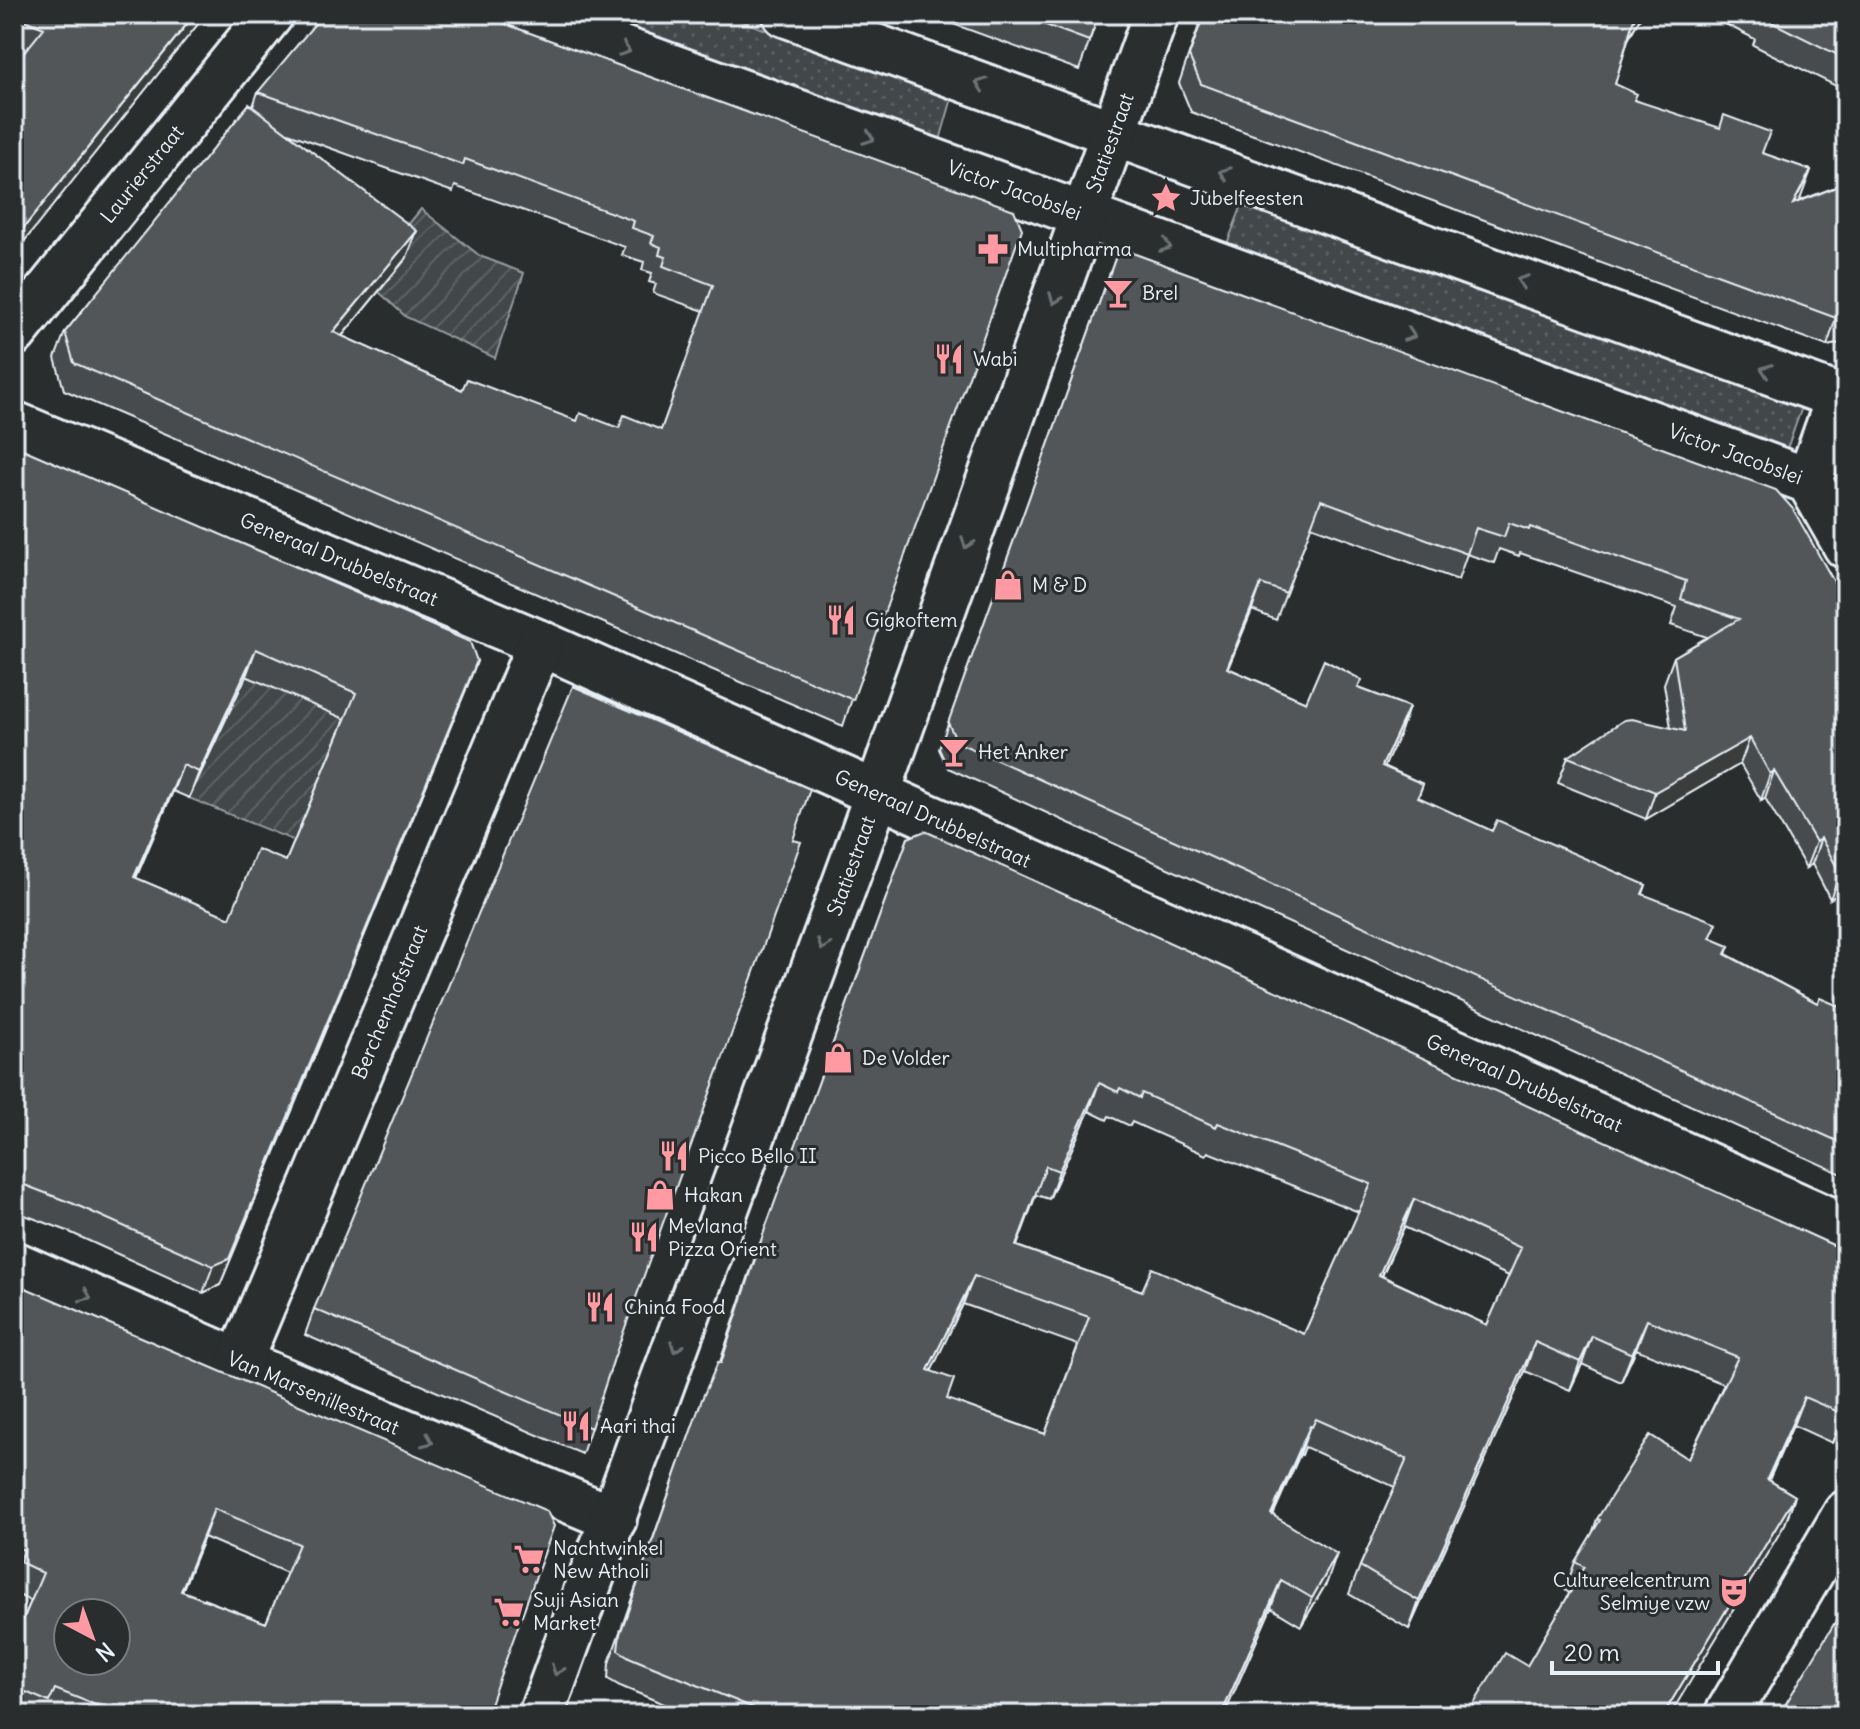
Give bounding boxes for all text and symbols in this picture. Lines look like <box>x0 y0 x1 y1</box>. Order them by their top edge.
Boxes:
one-way arrow <box>617 40 631 57</box>
one-way arrow <box>974 78 988 94</box>
street label: Statiestraat <box>1080 89 1139 196</box>
street label: Laurierstraat <box>95 120 189 228</box>
one-way arrow <box>861 128 875 145</box>
street label: Victor Jacobslei <box>944 154 1085 226</box>
one-way arrow <box>1219 166 1233 183</box>
place icon: Jubelfeesten <box>1149 181 1183 215</box>
place label: Jubelfeesten <box>1190 185 1304 210</box>
pharmacy icon: Multipharma <box>976 232 1010 266</box>
place label: Multipharma <box>1017 236 1132 261</box>
one-way arrow <box>1158 236 1172 253</box>
one-way arrow <box>1516 275 1530 291</box>
bar icon: Brel <box>1101 276 1135 310</box>
place label: Brel <box>1142 280 1178 305</box>
one-way arrow <box>1048 291 1065 305</box>
one-way arrow <box>1403 325 1417 342</box>
restaurant icon: Wabi <box>932 342 966 376</box>
place label: Wabi <box>973 346 1017 371</box>
one-way arrow <box>1760 364 1774 380</box>
street label: Victor Jacobslei <box>1665 418 1806 490</box>
street label: Generaal Drubbelstraat <box>236 506 442 611</box>
one-way arrow <box>961 536 977 550</box>
shop icon: M & D <box>991 568 1025 602</box>
place label: M & D <box>1032 572 1087 597</box>
restaurant icon: Gigkoftem <box>824 603 858 637</box>
place label: Gigkoftem <box>865 607 958 632</box>
bar icon: Het Anker <box>937 735 971 769</box>
place label: Het Anker <box>978 739 1068 764</box>
street label: Generaal Drubbelstraat <box>831 763 1035 873</box>
street label: Statiestraat <box>821 812 880 919</box>
street label: Berchemhofstraat <box>346 921 433 1083</box>
one-way arrow <box>816 937 832 951</box>
street label: Generaal Drubbelstraat <box>1422 1028 1627 1138</box>
shop icon: De Volder <box>821 1041 855 1075</box>
place label: De Volder <box>862 1045 950 1070</box>
restaurant icon: Picco Bello II <box>657 1139 691 1173</box>
place label: Picco Bello II <box>698 1143 817 1168</box>
shop icon: Hakan <box>643 1178 677 1212</box>
place label: Hakan <box>684 1182 743 1207</box>
place label: Mevlana Pizza Orient <box>668 1213 777 1261</box>
restaurant icon: Mevlana Pizza Orient <box>627 1220 661 1254</box>
one-way arrow <box>77 1286 92 1302</box>
restaurant icon: China Food <box>583 1290 617 1324</box>
place label: China Food <box>624 1294 726 1319</box>
one-way arrow <box>669 1339 686 1353</box>
street label: Van Marsenillestraat <box>224 1345 404 1440</box>
restaurant icon: Aari thai <box>559 1409 593 1443</box>
place label: Aari thai <box>600 1413 676 1438</box>
one-way arrow <box>420 1432 434 1448</box>
place label: Nachtwinkel New Atholi <box>553 1535 663 1583</box>
supermarket icon: Nachtwinkel New Atholi <box>512 1542 546 1576</box>
place label: Cultureelcentrum Selmiye vzw <box>1553 1567 1710 1615</box>
theatre icon: Cultureelcentrum Selmiye vzw <box>1717 1575 1751 1609</box>
place label: Suji Asian Market <box>533 1587 619 1635</box>
supermarket icon: Suji Asian Market <box>492 1595 526 1629</box>
north arrow <box>52 1597 132 1677</box>
scale bar <box>1552 1625 1718 1675</box>
text: N <box>90 1637 120 1668</box>
text: 20 m <box>1564 1637 1620 1667</box>
one-way arrow <box>550 1662 567 1676</box>

